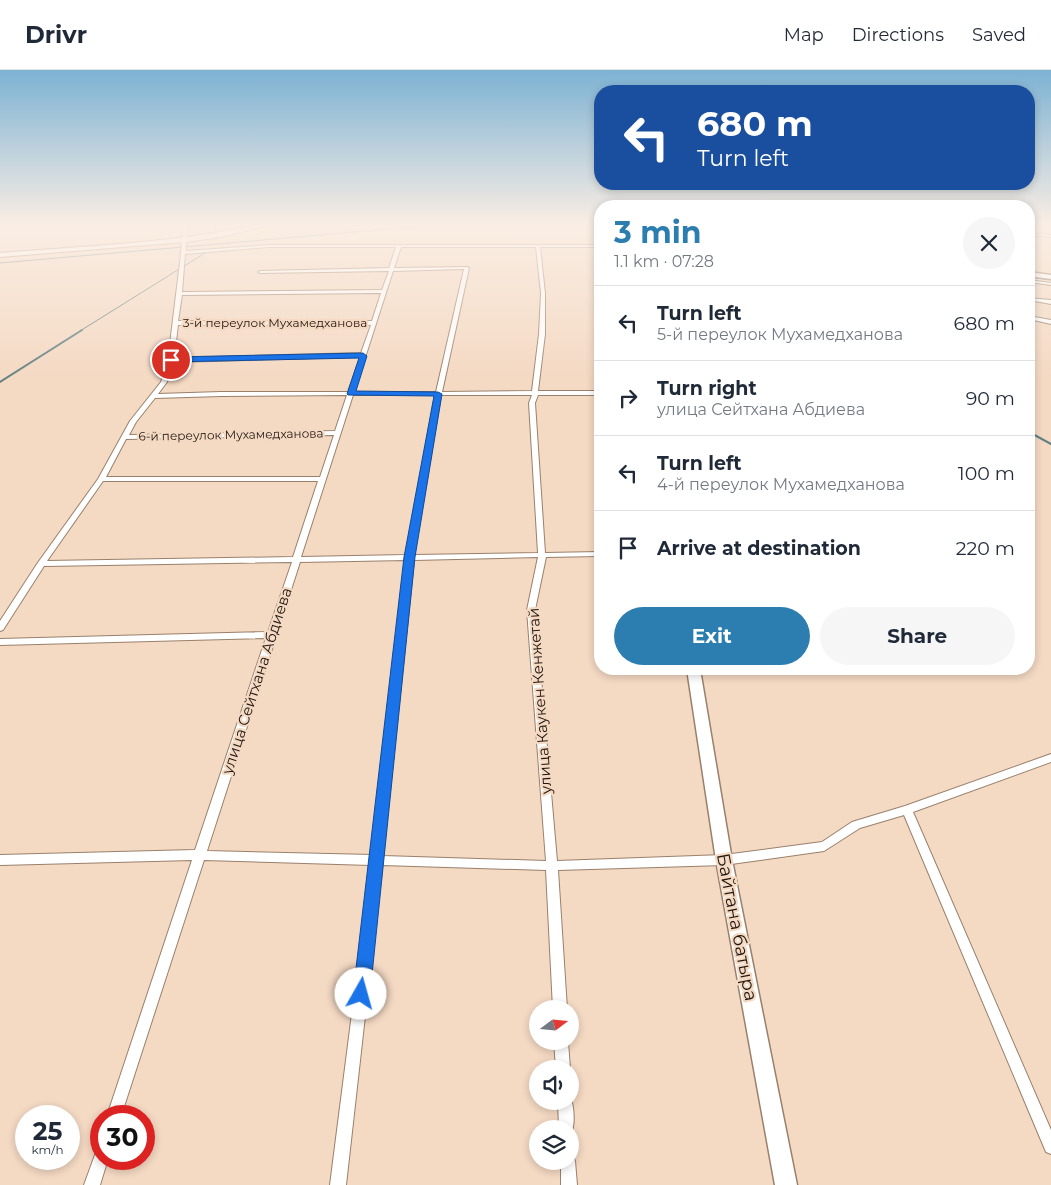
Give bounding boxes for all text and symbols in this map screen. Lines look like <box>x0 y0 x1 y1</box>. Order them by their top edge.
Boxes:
text: Drivr <box>25 20 87 49</box>
text: Map <box>784 24 824 46</box>
text: Directions <box>852 24 944 46</box>
text: Saved <box>972 24 1026 46</box>
text: 680 m <box>697 102 813 145</box>
icon: left <box>614 105 679 170</box>
text: Turn left <box>697 145 789 172</box>
text: 3 min <box>614 214 701 251</box>
button: close <box>963 217 1015 269</box>
text: 1.1 km · 07:28 <box>614 252 714 271</box>
text: Turn left <box>657 302 742 325</box>
icon: left <box>614 309 642 337</box>
text: 680 m <box>954 312 1015 335</box>
street label: 3-й переулок Мухамедханова <box>183 315 367 330</box>
text: 5-й переулок Мухамедханова <box>657 325 903 344</box>
pin <box>150 339 192 381</box>
icon: arrive <box>157 346 185 374</box>
text: Turn right <box>657 377 757 400</box>
icon: right <box>614 384 642 412</box>
text: 90 m <box>966 387 1015 410</box>
text: улица Сейтхана Абдиева <box>657 400 865 419</box>
street label: 6-й переулок Мухамедханова <box>138 425 324 444</box>
text: Turn left <box>657 452 742 475</box>
icon: left <box>614 459 642 487</box>
text: 100 m <box>958 462 1015 485</box>
text: 4-й переулок Мухамедханова <box>657 475 905 494</box>
icon: arrive <box>614 534 642 562</box>
text: Arrive at destination <box>657 537 861 560</box>
text: 220 m <box>956 537 1015 560</box>
street label: улица Сейтхана Абдиева <box>217 585 296 777</box>
street label: улица Каукен Кенжетай <box>524 607 556 796</box>
button: Exit <box>614 607 810 665</box>
button: Share <box>820 607 1015 665</box>
street label: Байтана батыра <box>712 851 762 1003</box>
position arrow <box>334 967 386 1019</box>
north arrow <box>529 1000 579 1050</box>
map controls <box>529 1000 579 1170</box>
button: sound <box>529 1060 579 1110</box>
speed limit sign: 30 <box>90 1105 155 1170</box>
text: 25 <box>33 1116 62 1146</box>
button: layers <box>529 1120 579 1170</box>
text: km/h <box>31 1142 64 1157</box>

